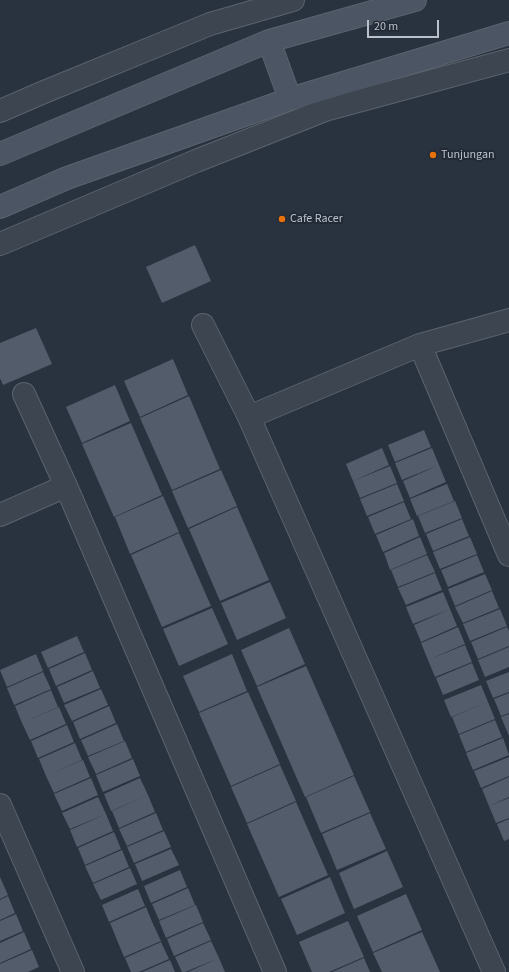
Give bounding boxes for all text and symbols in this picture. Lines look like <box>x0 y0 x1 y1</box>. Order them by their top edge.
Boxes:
scale bar <box>369 12 441 38</box>
text: 20 m <box>374 18 398 35</box>
place label: Tunjungan <box>441 148 494 162</box>
marker: Tunjungan <box>428 150 438 160</box>
place label: Cafe Racer <box>290 212 343 226</box>
marker: Cafe Racer <box>277 214 287 224</box>

